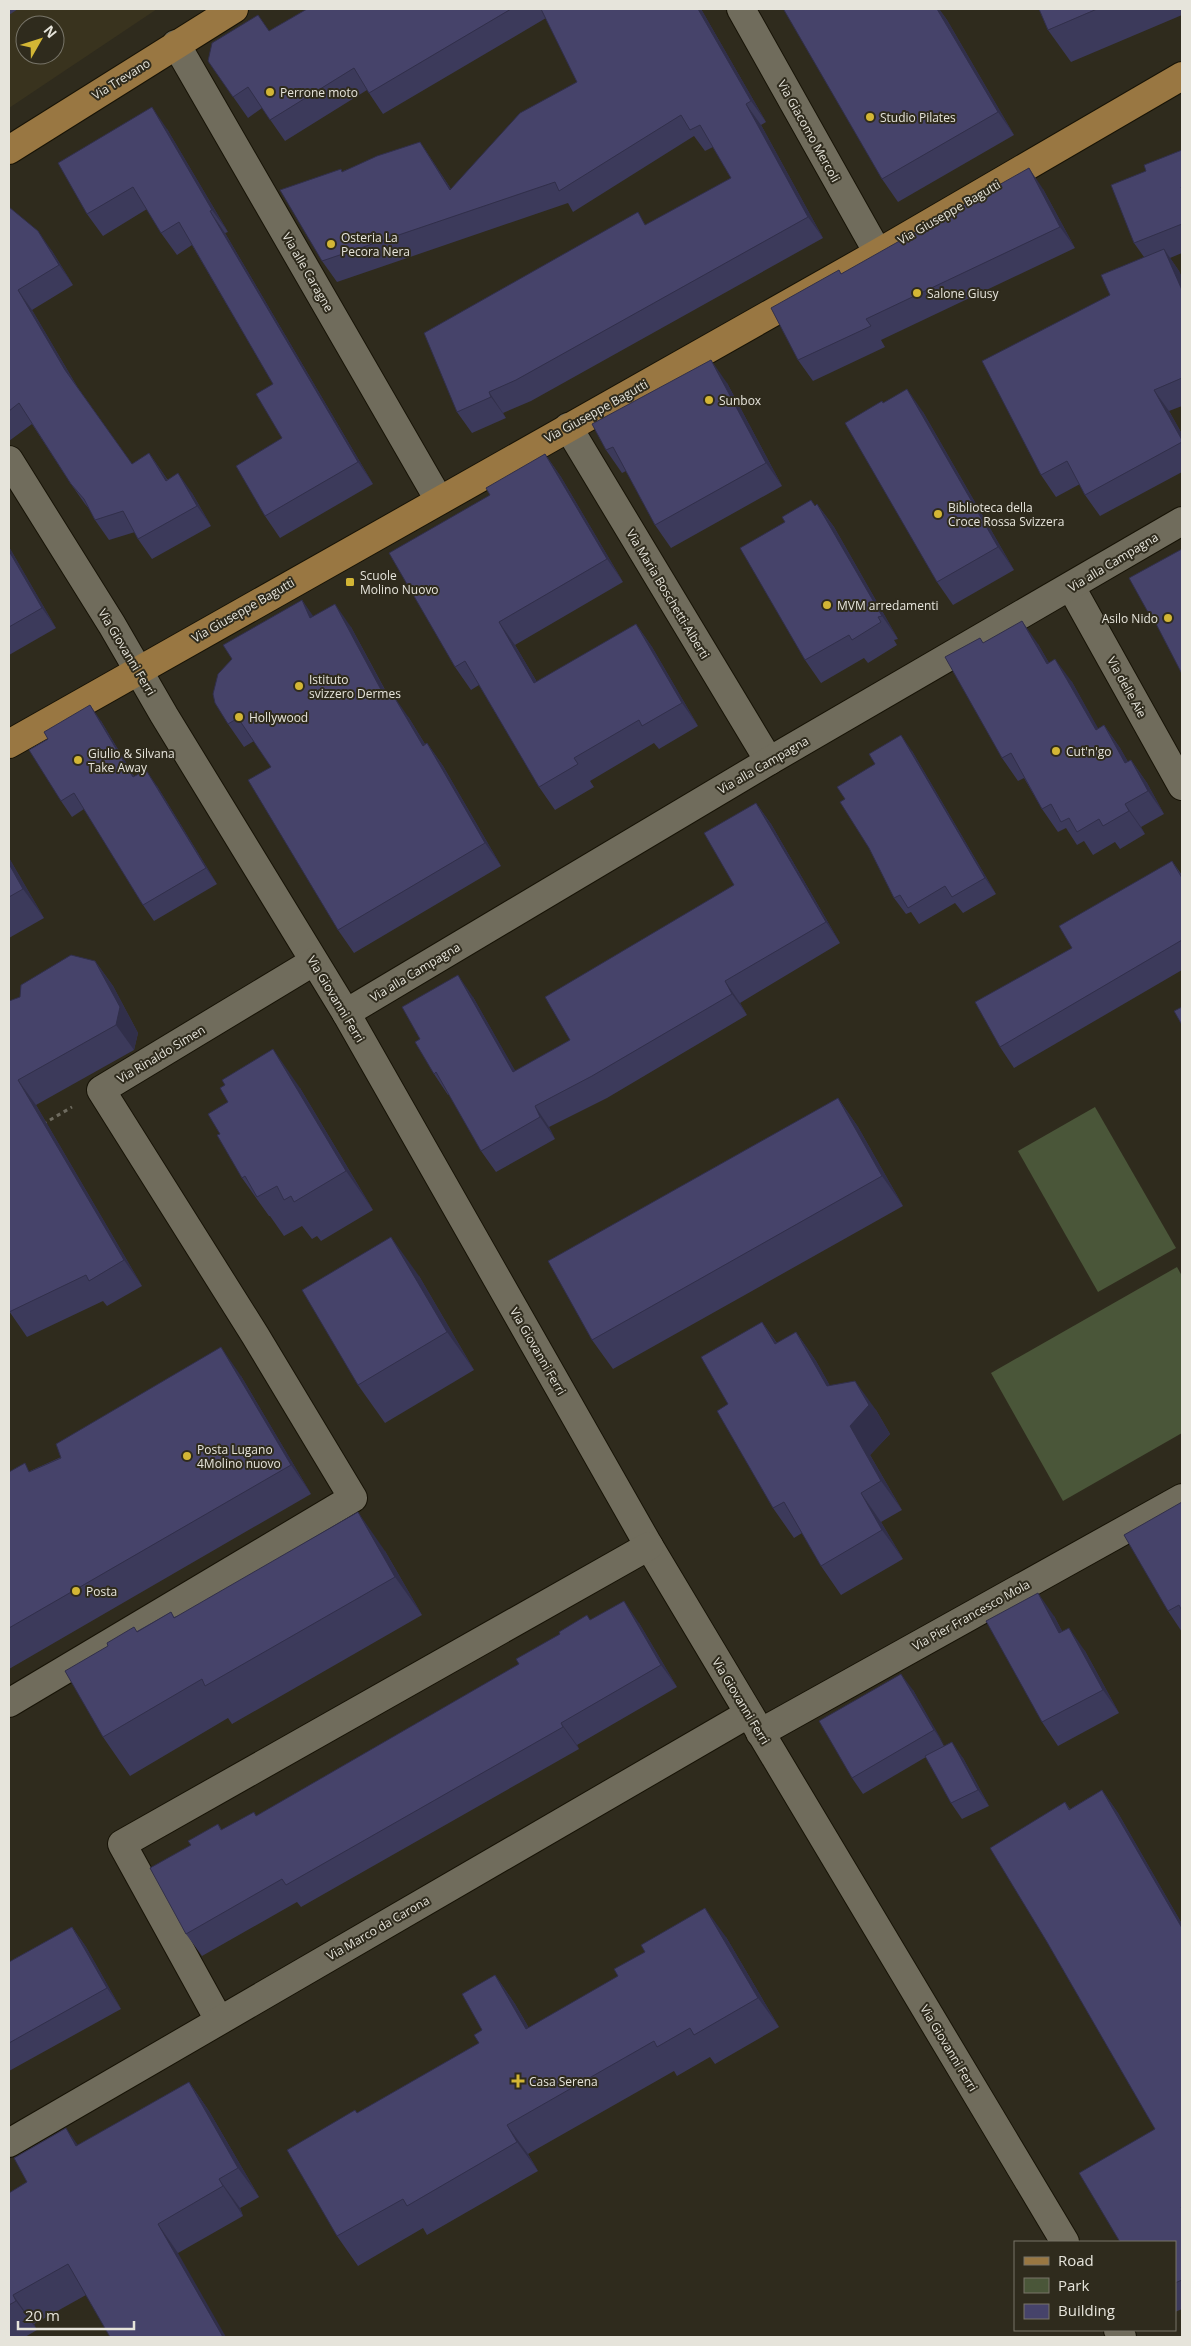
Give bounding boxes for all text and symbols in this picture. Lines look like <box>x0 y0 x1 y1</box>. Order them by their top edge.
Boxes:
north arrow <box>15 15 65 65</box>
text: N <box>40 21 61 42</box>
street label: Via Trevano <box>89 54 153 104</box>
street label: Via Giacomo Mercoli <box>774 77 844 185</box>
place label: Perrone moto <box>280 84 358 101</box>
marker: Perrone moto <box>264 86 276 98</box>
place label: Studio Pilates <box>880 109 956 126</box>
marker: Studio Pilates <box>864 111 876 123</box>
street label: Via Giuseppe Bagutti <box>895 176 1003 248</box>
street label: Via alle Caragne <box>278 229 338 315</box>
place label: Osteria La Pecora Nera <box>341 229 410 260</box>
marker: Osteria La Pecora Nera <box>325 238 337 250</box>
place label: Salone Giusy <box>927 285 1000 302</box>
marker: Salone Giusy <box>911 287 923 299</box>
street label: Via Giuseppe Bagutti <box>541 375 651 447</box>
place label: Sunbox <box>719 392 762 409</box>
marker: Sunbox <box>703 394 715 406</box>
place label: Biblioteca della Croce Rossa Svizzera <box>948 499 1064 530</box>
marker: Biblioteca della Croce Rossa Svizzera <box>932 508 944 520</box>
street label: Via Maria Boschetti-Alberti <box>623 526 713 662</box>
street label: Via alla Campagna <box>1065 528 1161 596</box>
place label: Scuole Molino Nuovo <box>360 567 439 598</box>
street label: Via Giuseppe Bagutti <box>189 574 297 646</box>
marker: Scuole Molino Nuovo <box>344 576 356 588</box>
place label: MVM arredamenti <box>837 597 939 614</box>
marker: MVM arredamenti <box>821 599 833 611</box>
street label: Via Giovanni Ferri <box>94 606 160 698</box>
place label: Asilo Nido <box>1102 610 1158 627</box>
marker: Asilo Nido <box>1162 612 1174 624</box>
street label: Via delle Aie <box>1103 653 1151 721</box>
place label: Istituto svizzero Dermes <box>309 671 401 702</box>
marker: Istituto svizzero Dermes <box>293 680 305 692</box>
place label: Hollywood <box>249 709 308 726</box>
marker: Hollywood <box>233 711 245 723</box>
street label: Via alla Campagna <box>714 732 812 798</box>
place label: Cut'n'go <box>1066 743 1112 760</box>
place label: Giulio & Silvana Take Away <box>88 745 175 776</box>
marker: Cut'n'go <box>1050 745 1062 757</box>
marker: Giulio & Silvana Take Away <box>72 754 84 766</box>
street label: Via alla Campagna <box>367 938 463 1006</box>
street label: Via Giovanni Ferri <box>303 953 369 1045</box>
street label: Via Rinaldo Simen <box>114 1021 208 1087</box>
street label: Via Giovanni Ferri <box>506 1304 570 1398</box>
place label: Posta Lugano 4Molino nuovo <box>197 1441 281 1472</box>
marker: Posta Lugano 4Molino nuovo <box>181 1450 193 1462</box>
street label: Via Pier Francesco Mola <box>909 1576 1033 1654</box>
place label: Posta <box>86 1583 117 1600</box>
marker: Posta <box>70 1585 82 1597</box>
street label: Via Giovanni Ferri <box>708 1655 774 1747</box>
street label: Via Marco da Carona <box>324 1892 432 1964</box>
street label: Via Giovanni Ferri <box>916 2002 982 2094</box>
place label: Casa Serena <box>529 2073 598 2090</box>
marker: Casa Serena <box>511 2074 525 2088</box>
legend <box>1014 2241 1176 2331</box>
text: Road <box>1058 2250 1094 2270</box>
text: Park <box>1058 2275 1089 2295</box>
scale bar <box>18 2298 134 2330</box>
text: Building <box>1058 2300 1115 2320</box>
text: 20 m <box>25 2305 60 2325</box>

